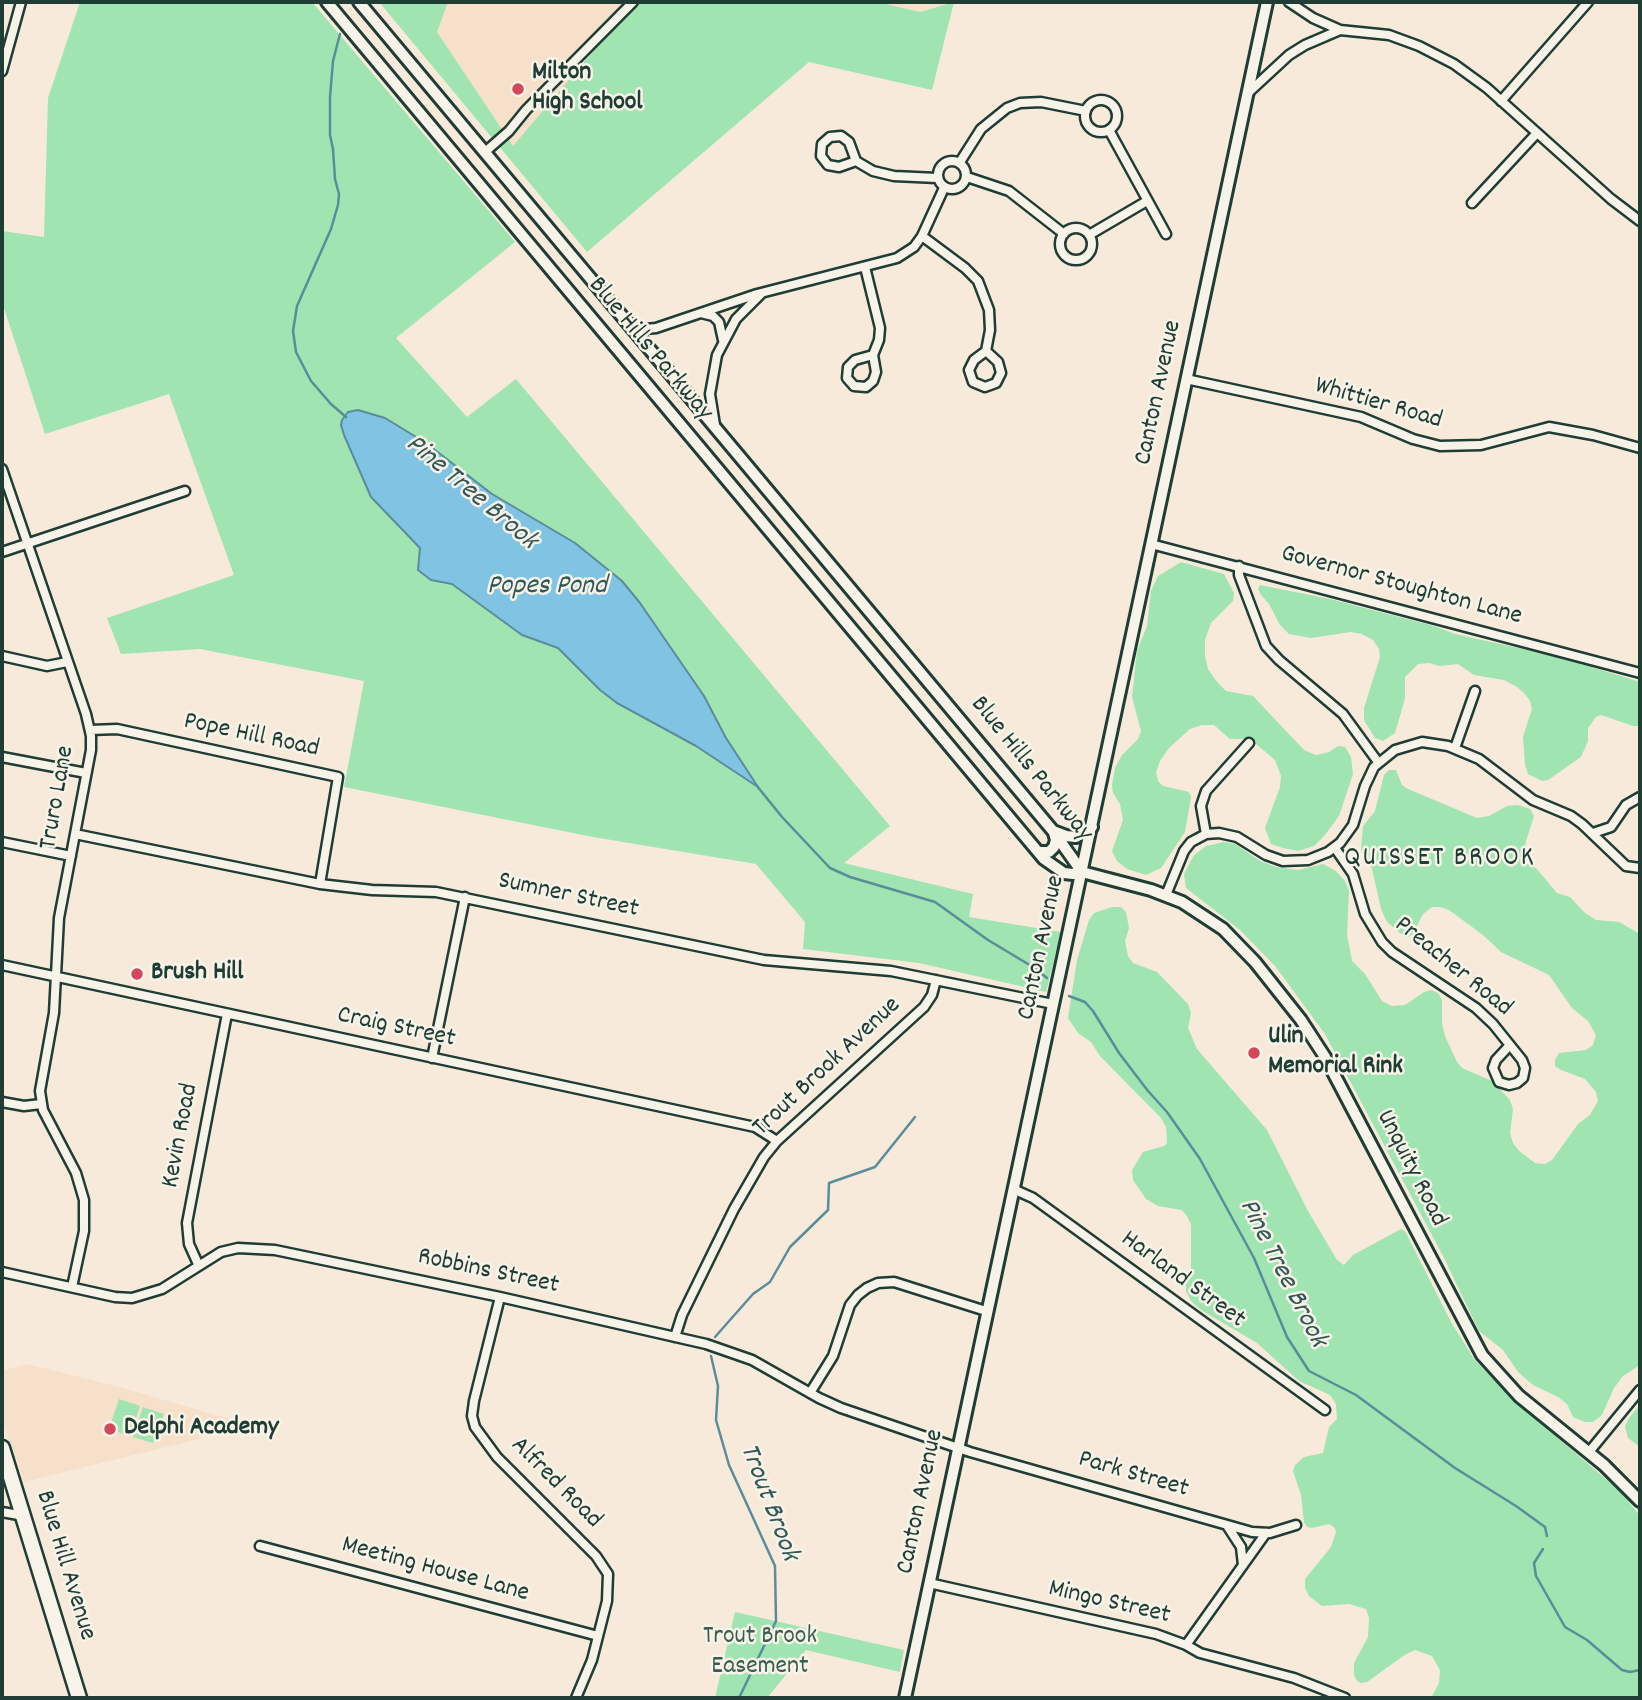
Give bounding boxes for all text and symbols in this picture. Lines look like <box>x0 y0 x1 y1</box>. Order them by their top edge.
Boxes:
place label: Milton High School <box>532 58 642 119</box>
marker: Milton High School <box>510 81 526 97</box>
street label: Blue Hills Parkway <box>580 272 718 428</box>
street label: Canton Avenue <box>1129 318 1191 468</box>
street label: Whittier Road <box>1311 372 1445 438</box>
water label: Pine Tree Brook <box>397 429 543 559</box>
street label: Governor Stoughton Lane <box>1277 540 1525 634</box>
water label: Popes Pond <box>487 571 607 605</box>
street label: Blue Hills Parkway <box>962 691 1098 849</box>
street label: Pope Hill Road <box>180 707 322 767</box>
street label: Truro Lane <box>35 744 83 852</box>
district label: QUISSET BROOK <box>1346 843 1534 877</box>
street label: Sumner Street <box>495 867 641 927</box>
street label: Canton Avenue <box>1012 873 1074 1023</box>
street label: Preacher Road <box>1387 911 1517 1025</box>
place label: Brush Hill <box>151 958 243 990</box>
marker: Brush Hill <box>129 966 145 982</box>
street label: Trout Brook Avenue <box>747 991 909 1145</box>
street label: Craig Street <box>334 1001 458 1057</box>
place label: Ulin Memorial Rink <box>1268 1022 1403 1084</box>
marker: Ulin Memorial Rink <box>1246 1045 1262 1061</box>
street label: Kevin Road <box>157 1081 207 1191</box>
street label: Unquity Road <box>1367 1105 1453 1233</box>
water label: Pine Tree Brook <box>1229 1194 1333 1354</box>
street label: Harland Street <box>1113 1225 1251 1337</box>
street label: Robbins Street <box>415 1243 561 1303</box>
place label: Delphi Academy <box>124 1413 279 1445</box>
marker: Delphi Academy <box>102 1421 118 1437</box>
street label: Canton Avenue <box>891 1427 953 1577</box>
street label: Alfred Road <box>502 1431 608 1537</box>
water label: Trout Brook <box>729 1440 805 1566</box>
street label: Park Street <box>1074 1445 1192 1507</box>
street label: Blue Hill Avenue <box>26 1487 102 1645</box>
street label: Meeting House Lane <box>338 1531 532 1611</box>
street label: Mingo Street <box>1045 1575 1173 1633</box>
park label: Trout Brook Easement <box>703 1622 817 1684</box>

